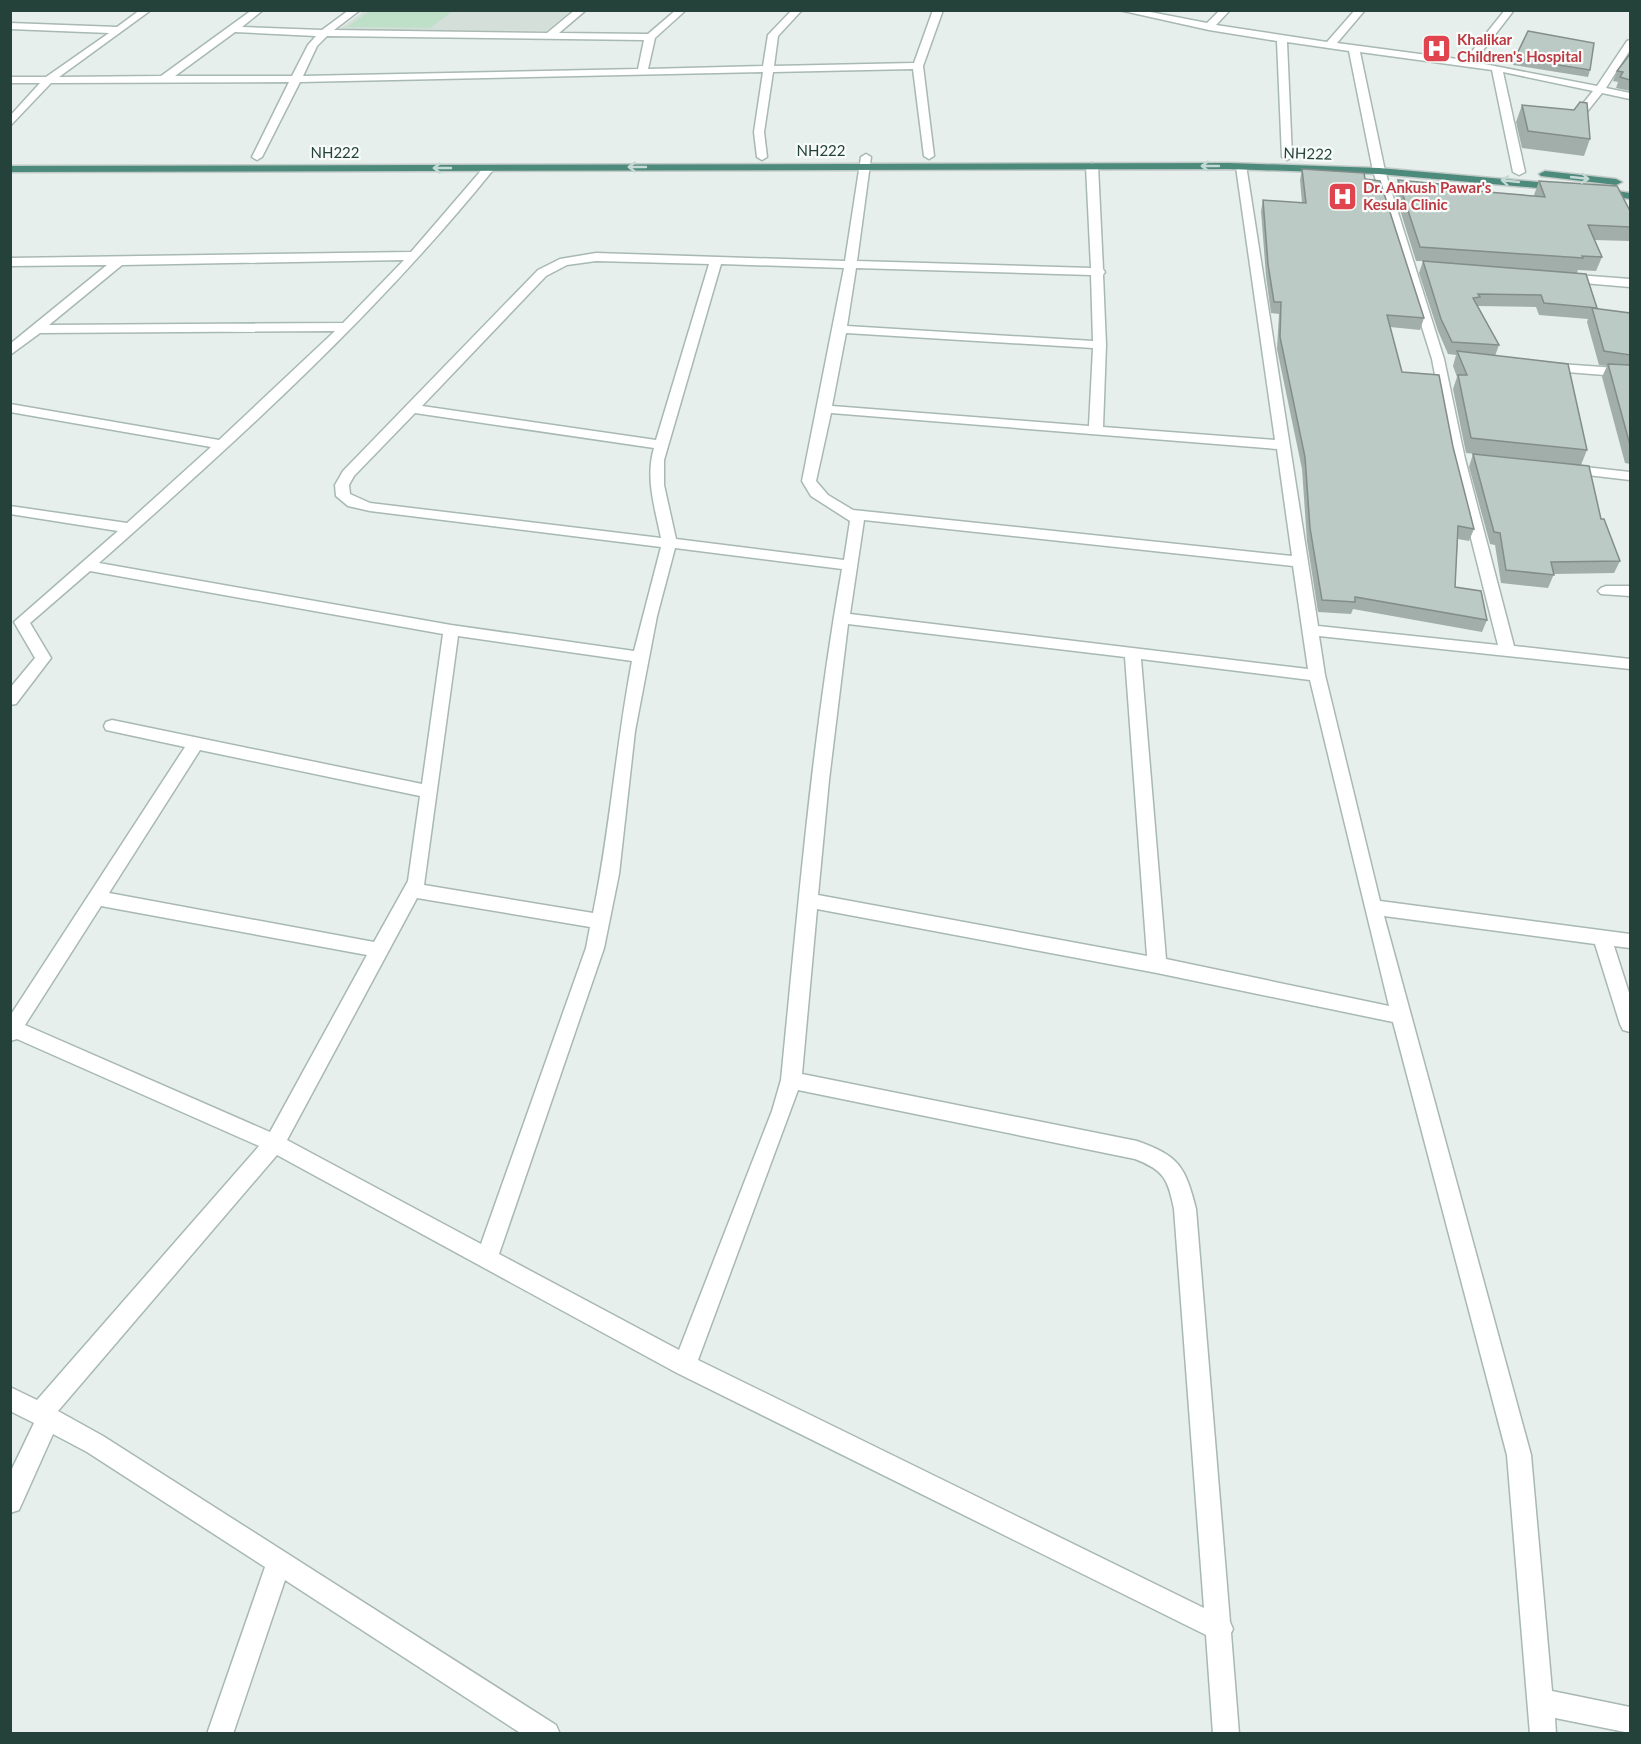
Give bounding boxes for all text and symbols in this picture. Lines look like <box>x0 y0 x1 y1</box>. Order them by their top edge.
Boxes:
place label: Khalikar Children's Hospital <box>1457 30 1582 65</box>
hospital icon: Khalikar Children's Hospital <box>1420 33 1452 65</box>
street label: NH222 <box>796 141 846 159</box>
street label: NH222 <box>310 143 360 161</box>
street label: NH222 <box>1283 143 1333 163</box>
one-way arrow <box>1201 160 1221 172</box>
one-way arrow <box>628 161 648 173</box>
one-way arrow <box>433 162 453 174</box>
one-way arrow <box>1570 173 1590 184</box>
one-way arrow <box>1500 175 1520 186</box>
place label: Dr. Ankush Pawar's Kesula Clinic <box>1363 178 1492 213</box>
hospital icon: Dr. Ankush Pawar's Kesula Clinic <box>1326 181 1358 213</box>

